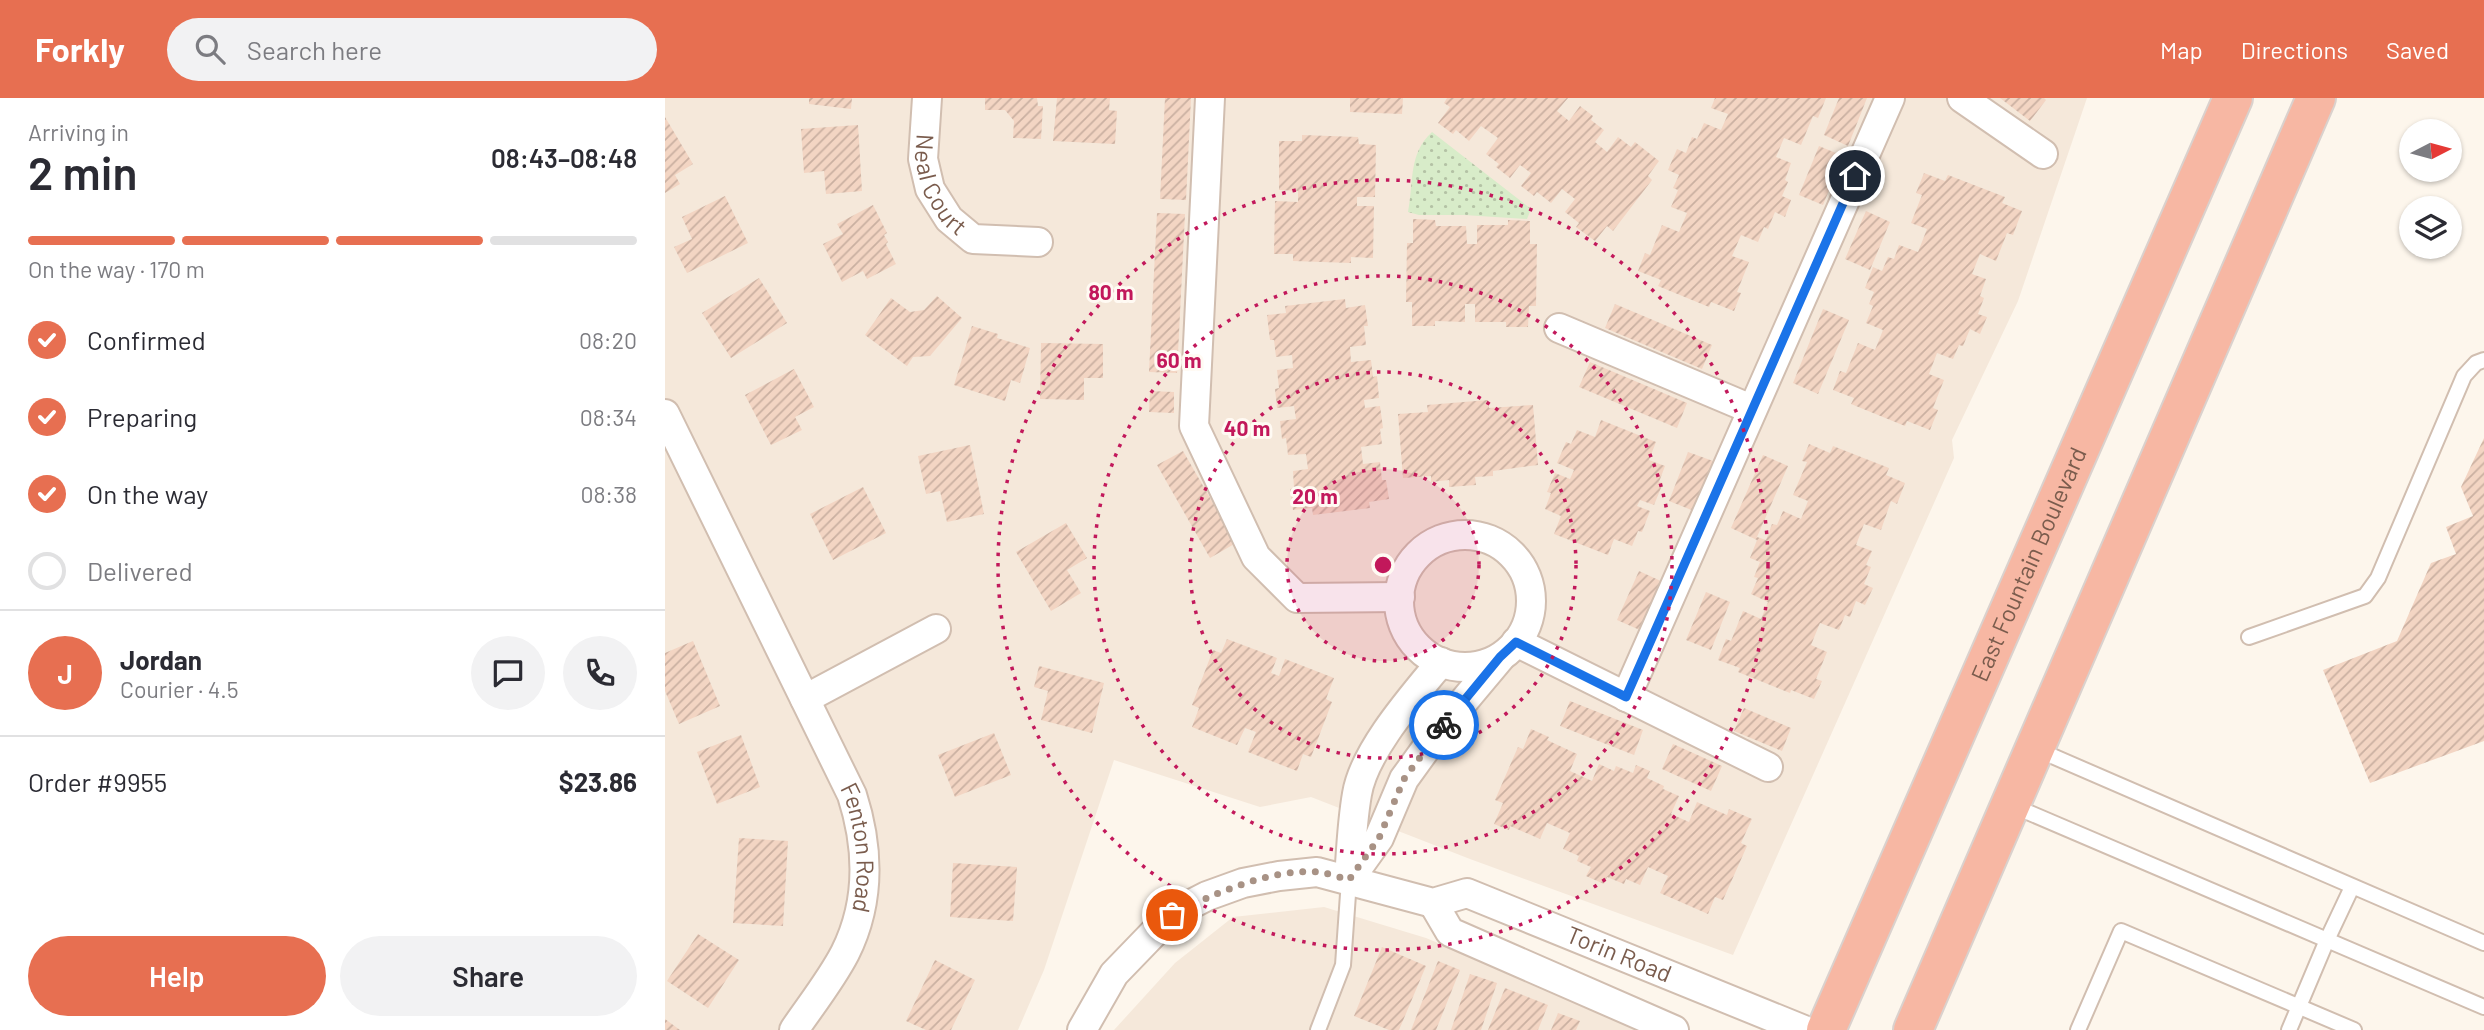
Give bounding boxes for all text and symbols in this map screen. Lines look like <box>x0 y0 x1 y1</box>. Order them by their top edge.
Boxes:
search box <box>167 18 657 81</box>
text: Forkly <box>35 29 125 69</box>
icon: search <box>191 30 229 68</box>
text: Search here <box>247 34 382 65</box>
text: Map <box>2160 35 2203 64</box>
text: Directions <box>2241 35 2348 64</box>
text: Saved <box>2386 35 2449 64</box>
text: Arriving in <box>28 118 129 146</box>
north arrow <box>2399 119 2462 182</box>
map controls <box>2399 119 2462 259</box>
street label: Neal Court <box>910 133 973 241</box>
text: 08:43–08:48 <box>491 142 637 173</box>
text: 2 min <box>28 144 137 199</box>
pin <box>1825 146 1885 206</box>
icon: home <box>1836 157 1874 195</box>
button: layers <box>2399 196 2462 259</box>
text: On the way · 170 m <box>28 255 205 283</box>
text: 80 m <box>1088 279 1134 304</box>
icon: check <box>28 321 66 359</box>
text: Confirmed <box>87 324 206 355</box>
text: 08:20 <box>579 326 637 354</box>
text: 60 m <box>1157 347 1201 372</box>
icon: check <box>28 398 66 436</box>
text: Preparing <box>87 401 197 432</box>
text: 08:34 <box>580 403 637 431</box>
text: 40 m <box>1224 415 1270 440</box>
street label: East Fountain Boulevard <box>1964 442 2092 685</box>
icon: check <box>28 475 66 513</box>
text: On the way <box>87 478 208 509</box>
text: 08:38 <box>580 480 637 508</box>
text: 20 m <box>1292 483 1338 508</box>
centre of rings <box>1371 553 1395 577</box>
text: Delivered <box>87 555 193 586</box>
button: chat <box>471 636 545 710</box>
button: phone <box>563 636 637 710</box>
text: Jordan <box>120 644 202 675</box>
text: J <box>57 658 73 689</box>
text: Courier · 4.5 <box>120 675 239 703</box>
courier <box>1409 690 1479 760</box>
icon: bike <box>1425 706 1463 744</box>
text: Order #9955 <box>28 766 167 797</box>
text: $23.86 <box>559 766 637 797</box>
street label: Fenton Road <box>835 777 881 915</box>
pin <box>1142 885 1202 945</box>
icon: bag <box>1153 896 1191 934</box>
street label: Torin Road <box>1563 919 1676 988</box>
button: Help <box>28 936 326 1016</box>
button: Share <box>340 936 637 1016</box>

